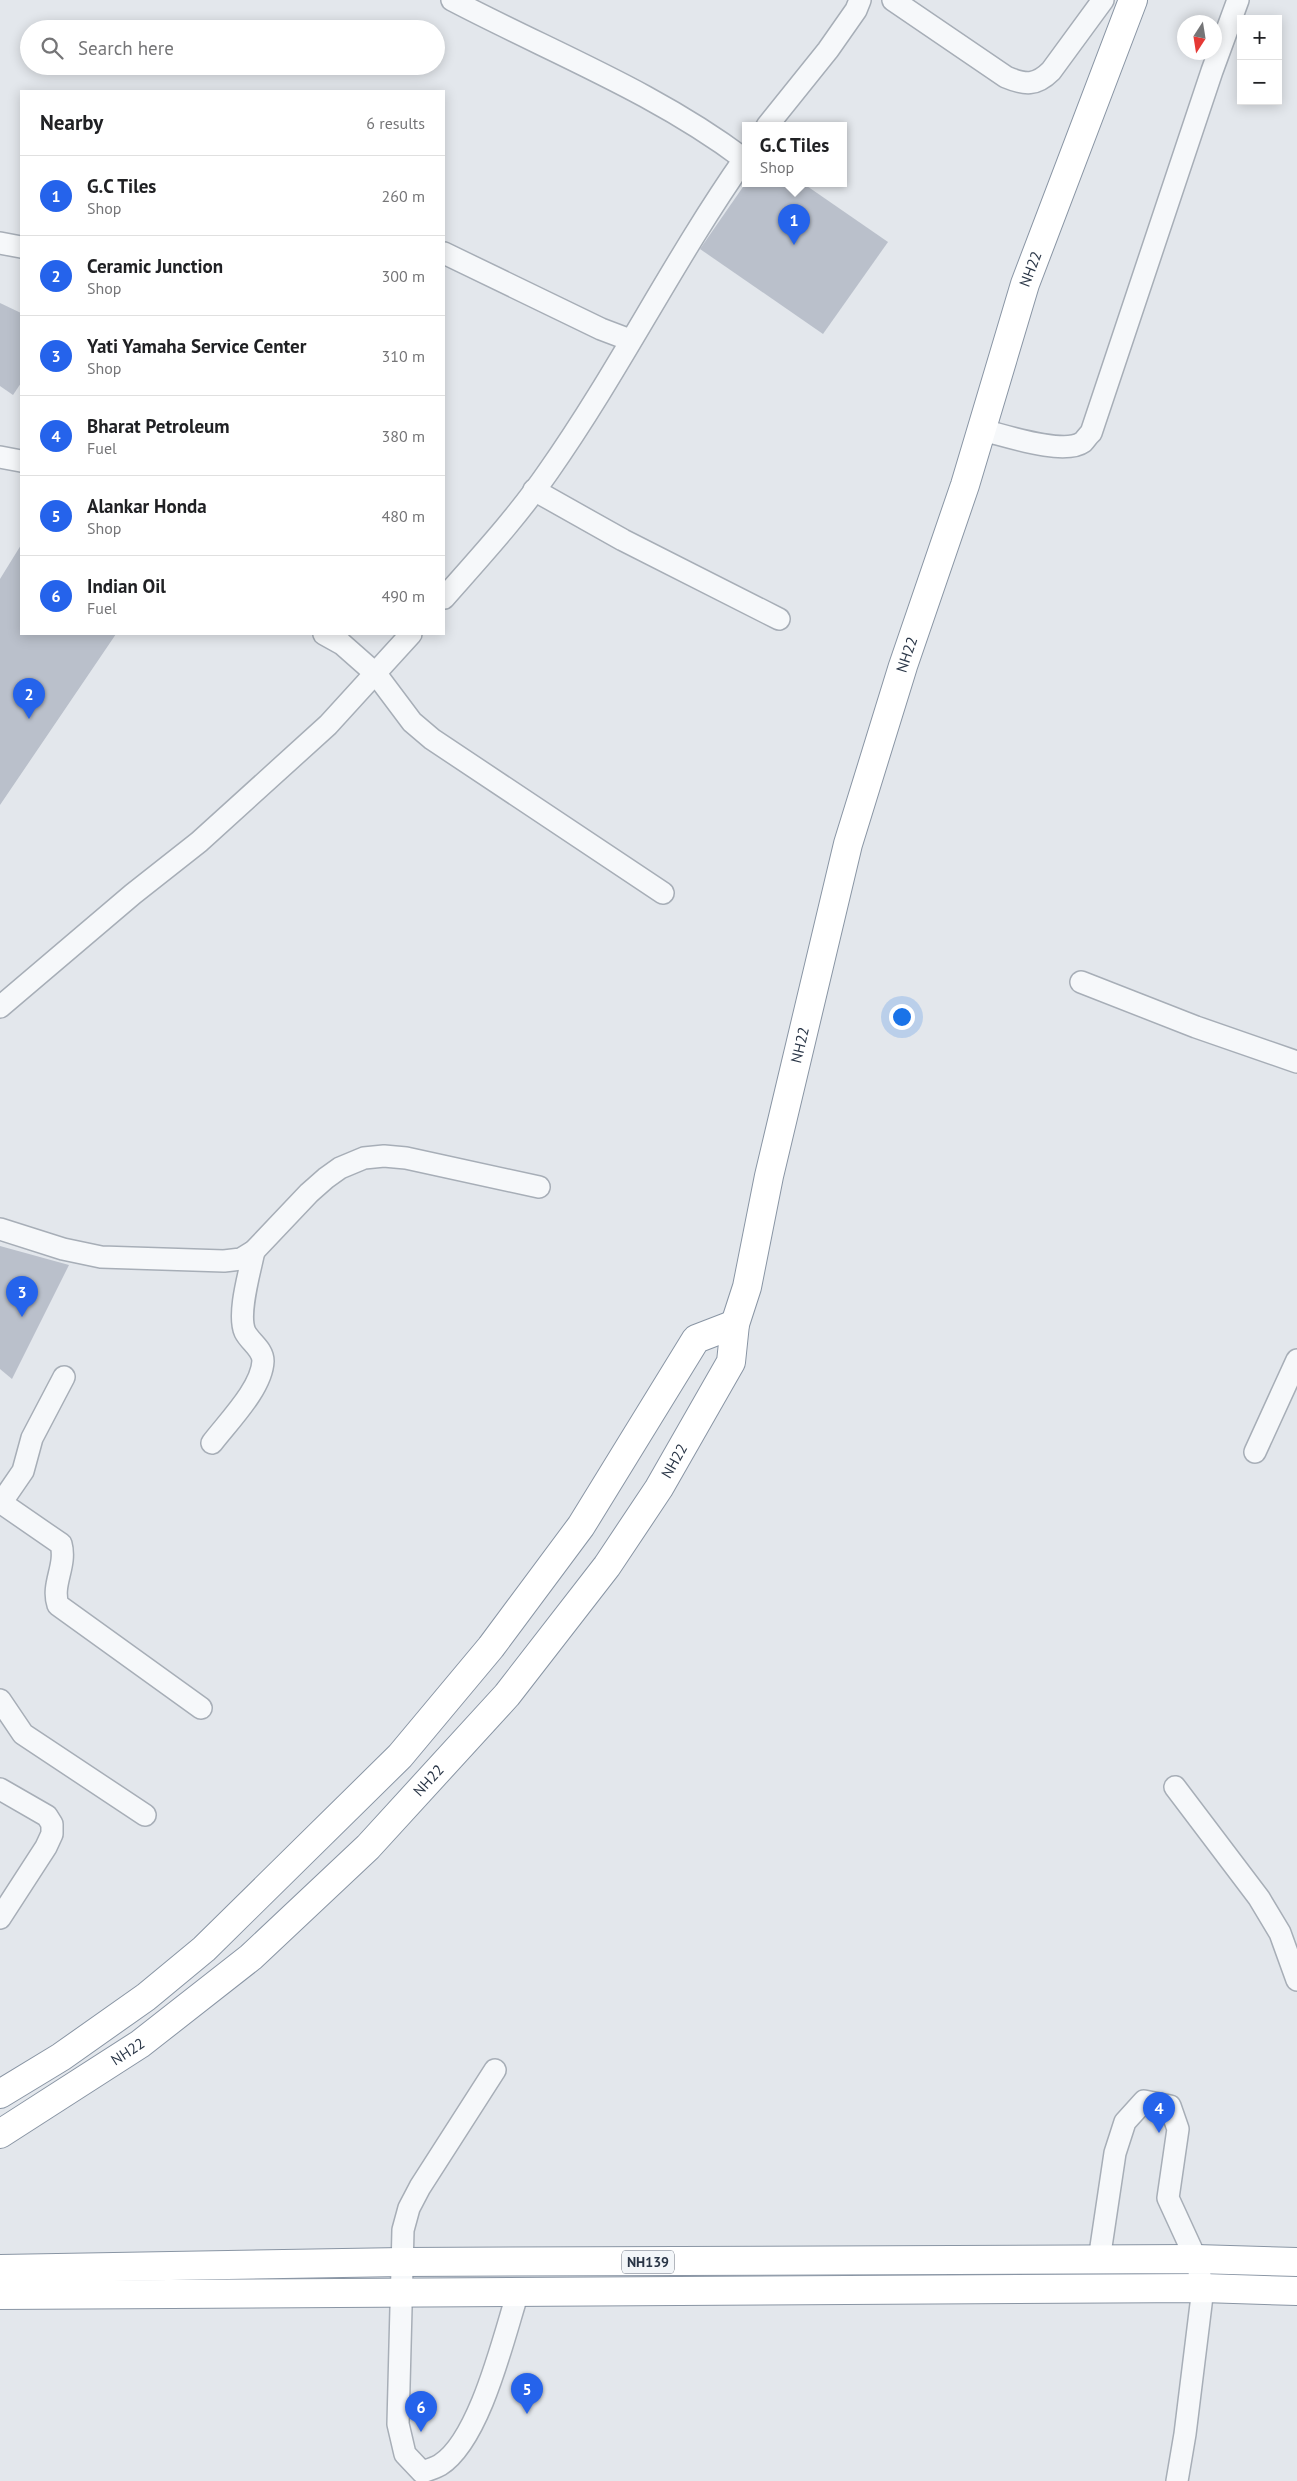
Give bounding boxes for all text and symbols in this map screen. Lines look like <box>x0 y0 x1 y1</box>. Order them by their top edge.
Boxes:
north arrow <box>1177 15 1222 60</box>
map controls <box>1237 15 1282 105</box>
button: + <box>1237 15 1282 60</box>
search box <box>20 20 445 75</box>
icon: search <box>38 34 66 62</box>
text: Search here <box>78 36 174 60</box>
button: − <box>1237 60 1282 105</box>
text: Nearby <box>40 109 103 136</box>
text: 6 results <box>366 113 425 133</box>
popup <box>742 122 847 187</box>
text: G.C Tiles <box>760 133 829 157</box>
text: Shop <box>760 157 794 177</box>
text: G.C Tiles <box>87 174 156 198</box>
text: 1 <box>51 186 61 206</box>
text: 260 m <box>382 186 425 206</box>
text: Shop <box>87 198 121 218</box>
pin: 1 <box>778 204 810 245</box>
street label: NH22 <box>1015 248 1046 289</box>
text: Ceramic Junction <box>87 254 223 278</box>
text: 2 <box>51 266 61 286</box>
text: 300 m <box>382 266 425 286</box>
text: Shop <box>87 278 121 298</box>
text: Yati Yamaha Service Center <box>87 334 306 358</box>
text: 3 <box>51 346 61 366</box>
text: 310 m <box>382 346 425 366</box>
text: Shop <box>87 358 121 378</box>
text: Bharat Petroleum <box>87 414 230 438</box>
text: 4 <box>51 426 61 446</box>
text: 380 m <box>382 426 425 446</box>
text: Fuel <box>87 438 117 458</box>
text: Alankar Honda <box>87 494 207 518</box>
text: 5 <box>51 506 61 526</box>
text: 480 m <box>382 506 425 526</box>
text: Shop <box>87 518 121 538</box>
text: Indian Oil <box>87 574 166 598</box>
text: 6 <box>51 586 61 606</box>
text: 490 m <box>382 586 425 606</box>
text: Fuel <box>87 598 117 618</box>
street label: NH22 <box>892 634 921 675</box>
pin: 2 <box>13 678 45 719</box>
your location <box>889 1004 915 1030</box>
street label: NH22 <box>786 1025 813 1065</box>
pin: 3 <box>6 1276 38 1317</box>
street label: NH22 <box>657 1440 691 1481</box>
street label: NH22 <box>409 1760 448 1800</box>
street label: NH22 <box>107 2034 148 2069</box>
pin: 4 <box>1143 2092 1175 2133</box>
road number: NH139 <box>622 2250 674 2274</box>
pin: 5 <box>511 2373 543 2414</box>
pin: 6 <box>405 2391 437 2432</box>

